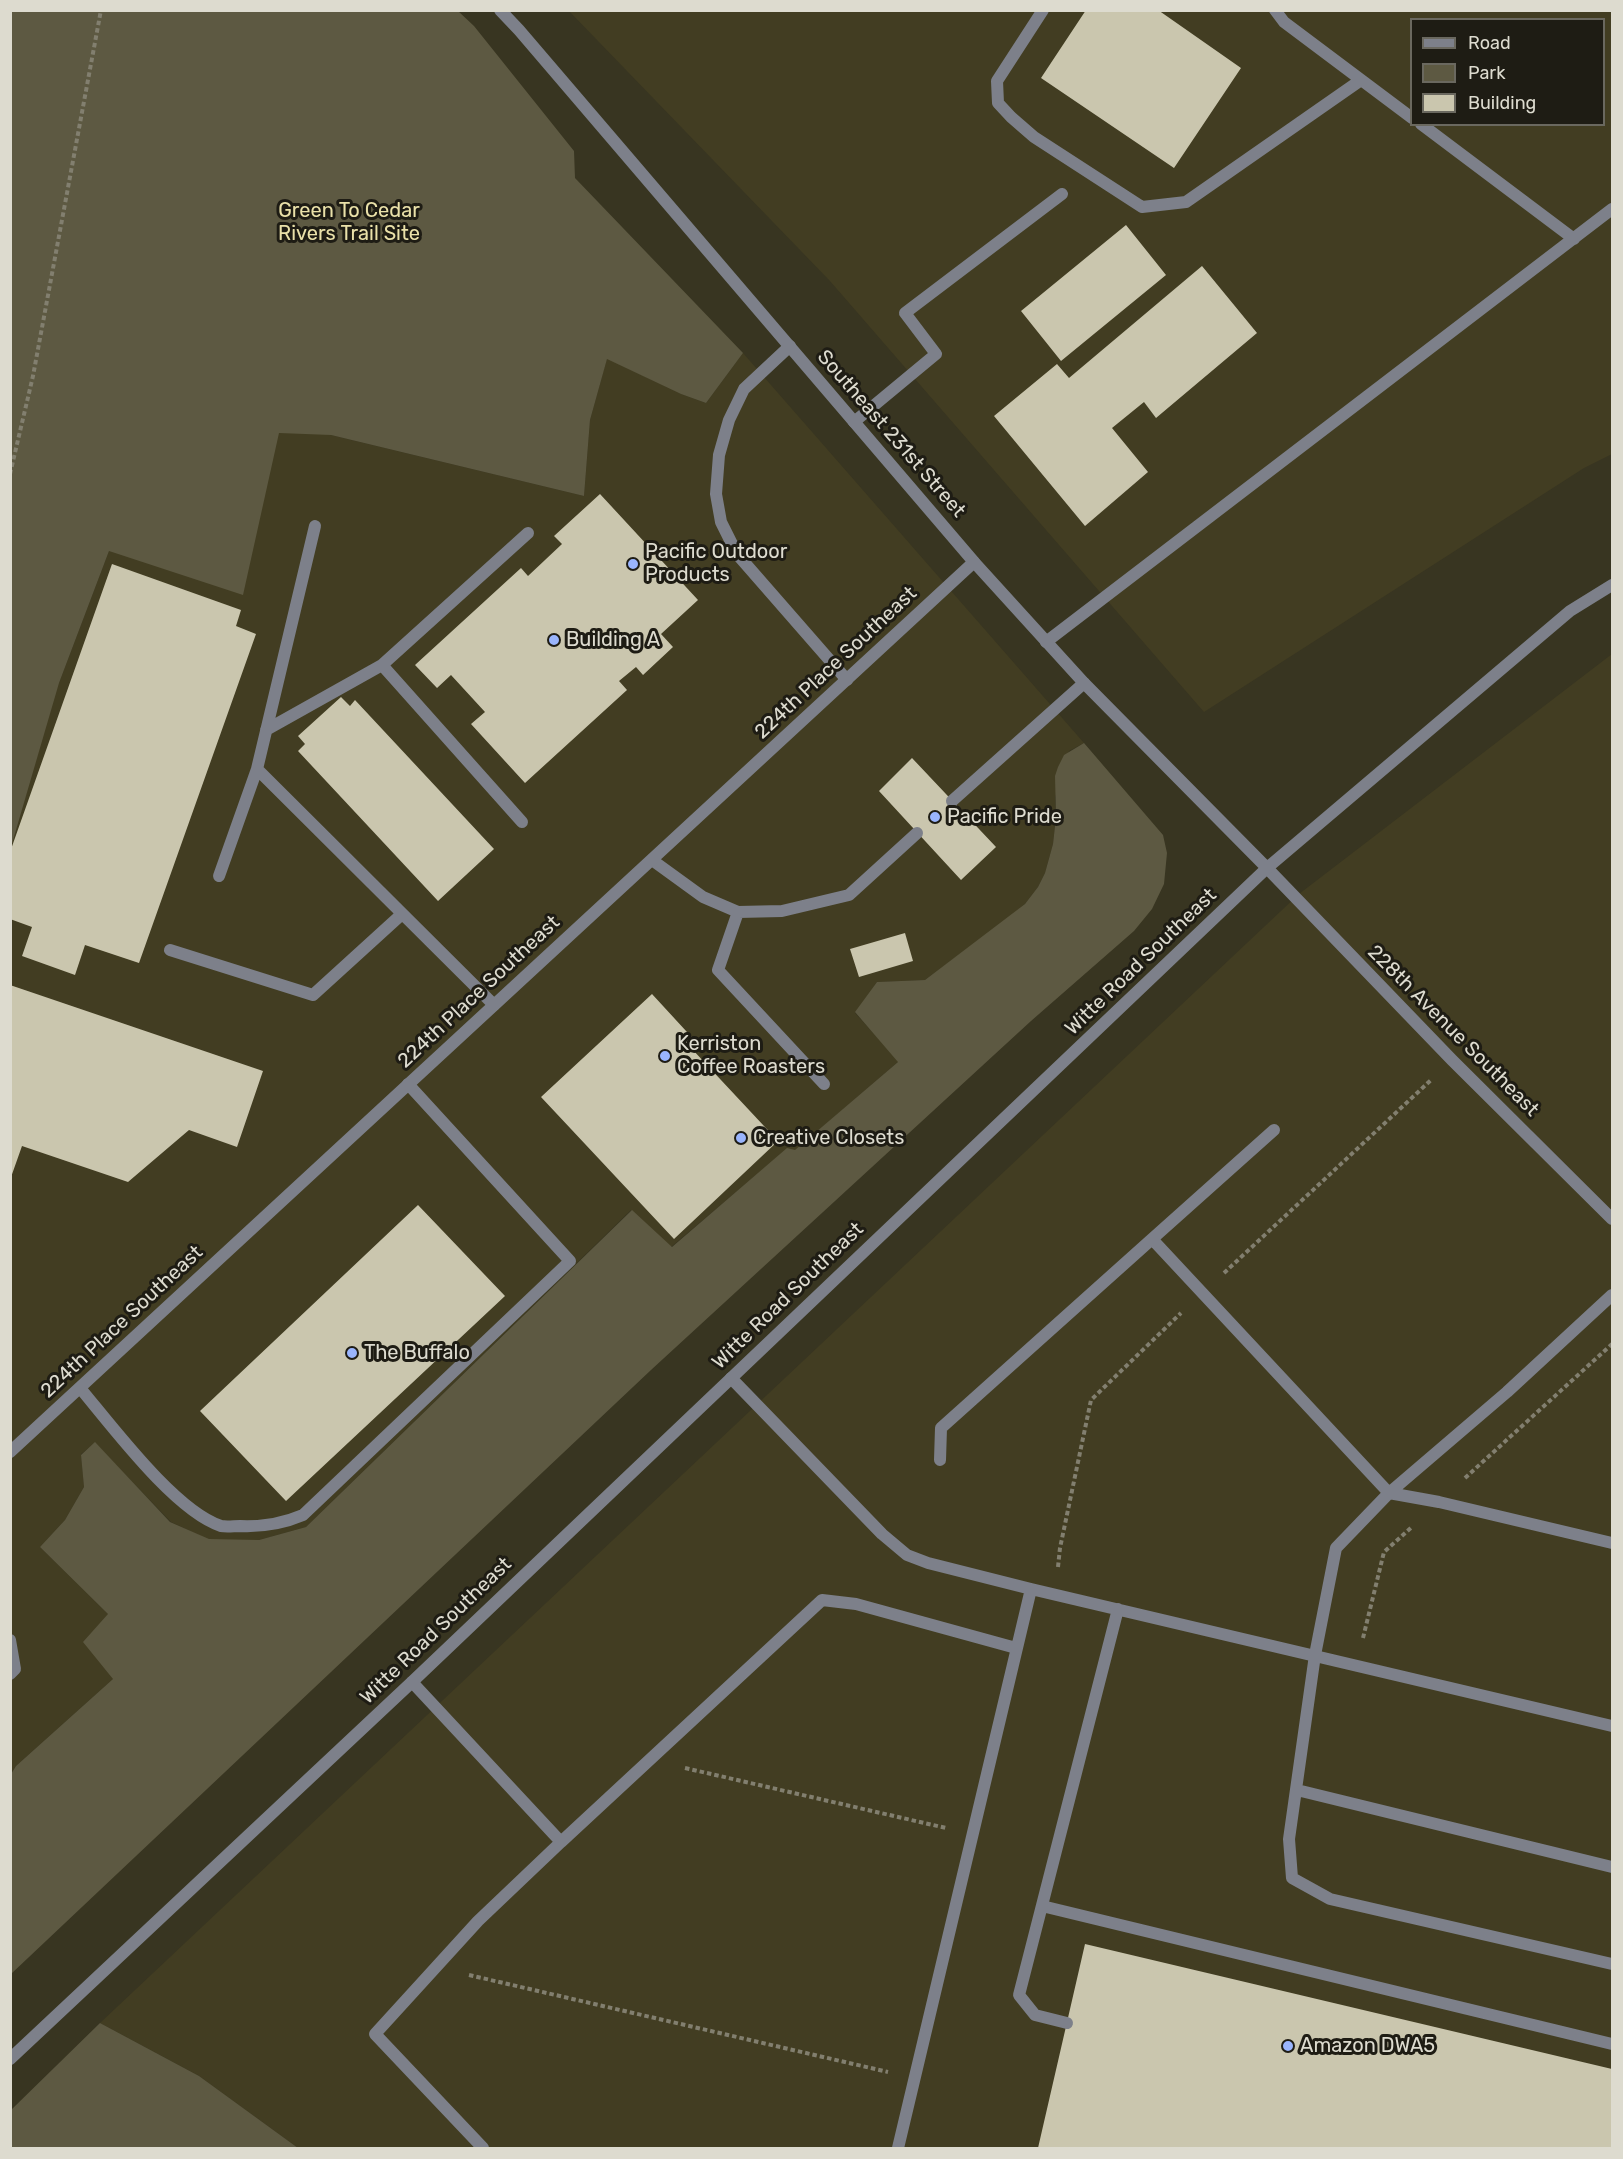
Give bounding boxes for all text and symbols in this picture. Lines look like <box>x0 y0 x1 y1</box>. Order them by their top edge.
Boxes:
legend <box>1410 18 1605 126</box>
text: Road <box>1468 32 1511 54</box>
text: Park <box>1468 62 1505 84</box>
text: Building <box>1468 92 1536 114</box>
park label: Green To Cedar Rivers Trail Site <box>278 199 420 246</box>
street label: Southeast 231st Street <box>812 345 970 523</box>
place label: Pacific Outdoor Products <box>645 540 787 587</box>
marker: Pacific Outdoor Products <box>626 557 640 571</box>
street label: 224th Place Southeast <box>750 582 922 744</box>
place label: Building A <box>566 628 660 652</box>
marker: Building A <box>547 633 561 647</box>
place label: Pacific Pride <box>947 805 1062 829</box>
marker: Pacific Pride <box>928 810 942 824</box>
street label: Witte Road Southeast <box>1060 884 1222 1040</box>
street label: 224th Place Southeast <box>393 911 565 1073</box>
street label: 228th Avenue Southeast <box>1362 940 1544 1122</box>
place label: Kerriston Coffee Roasters <box>677 1032 825 1079</box>
marker: Kerriston Coffee Roasters <box>658 1049 672 1063</box>
place label: Creative Closets <box>753 1126 904 1150</box>
marker: Creative Closets <box>734 1131 748 1145</box>
street label: Witte Road Southeast <box>707 1218 869 1374</box>
street label: 224th Place Southeast <box>36 1241 208 1403</box>
place label: The Buffalo <box>364 1341 470 1365</box>
marker: The Buffalo <box>345 1346 359 1360</box>
street label: Witte Road Southeast <box>355 1553 517 1709</box>
place label: Amazon DWA5 <box>1300 2034 1435 2058</box>
marker: Amazon DWA5 <box>1281 2039 1295 2053</box>

